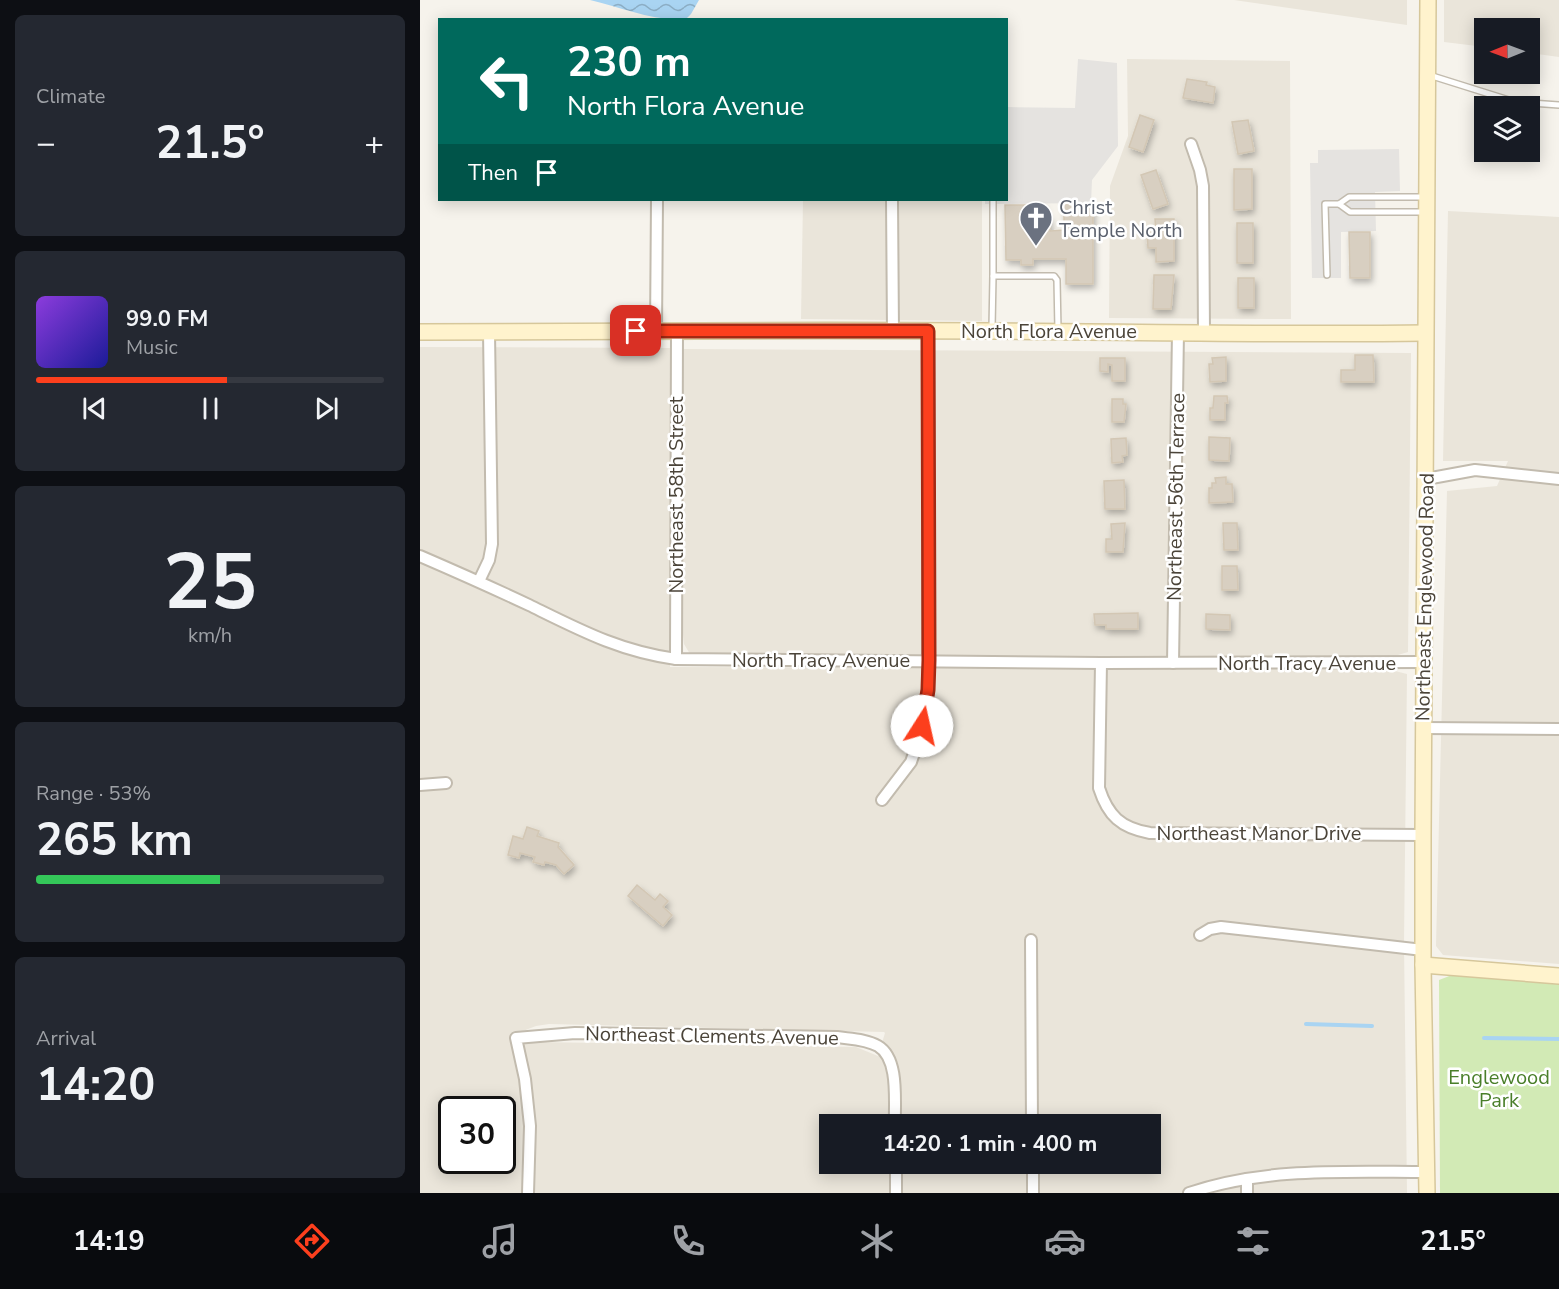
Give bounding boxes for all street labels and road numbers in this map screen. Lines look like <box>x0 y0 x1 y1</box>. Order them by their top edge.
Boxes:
street label: North Flora Avenue <box>961 318 1137 345</box>
street label: Northeast 56th Terrace <box>1161 393 1191 601</box>
street label: Northeast 58th Street <box>663 396 690 593</box>
street label: Northeast Englewood Road <box>1409 473 1441 721</box>
street label: North Tracy Avenue <box>732 647 910 674</box>
street label: North Tracy Avenue <box>1218 650 1396 677</box>
street label: Northeast Manor Drive <box>1157 820 1361 847</box>
street label: Northeast Clements Avenue <box>585 1020 839 1052</box>

